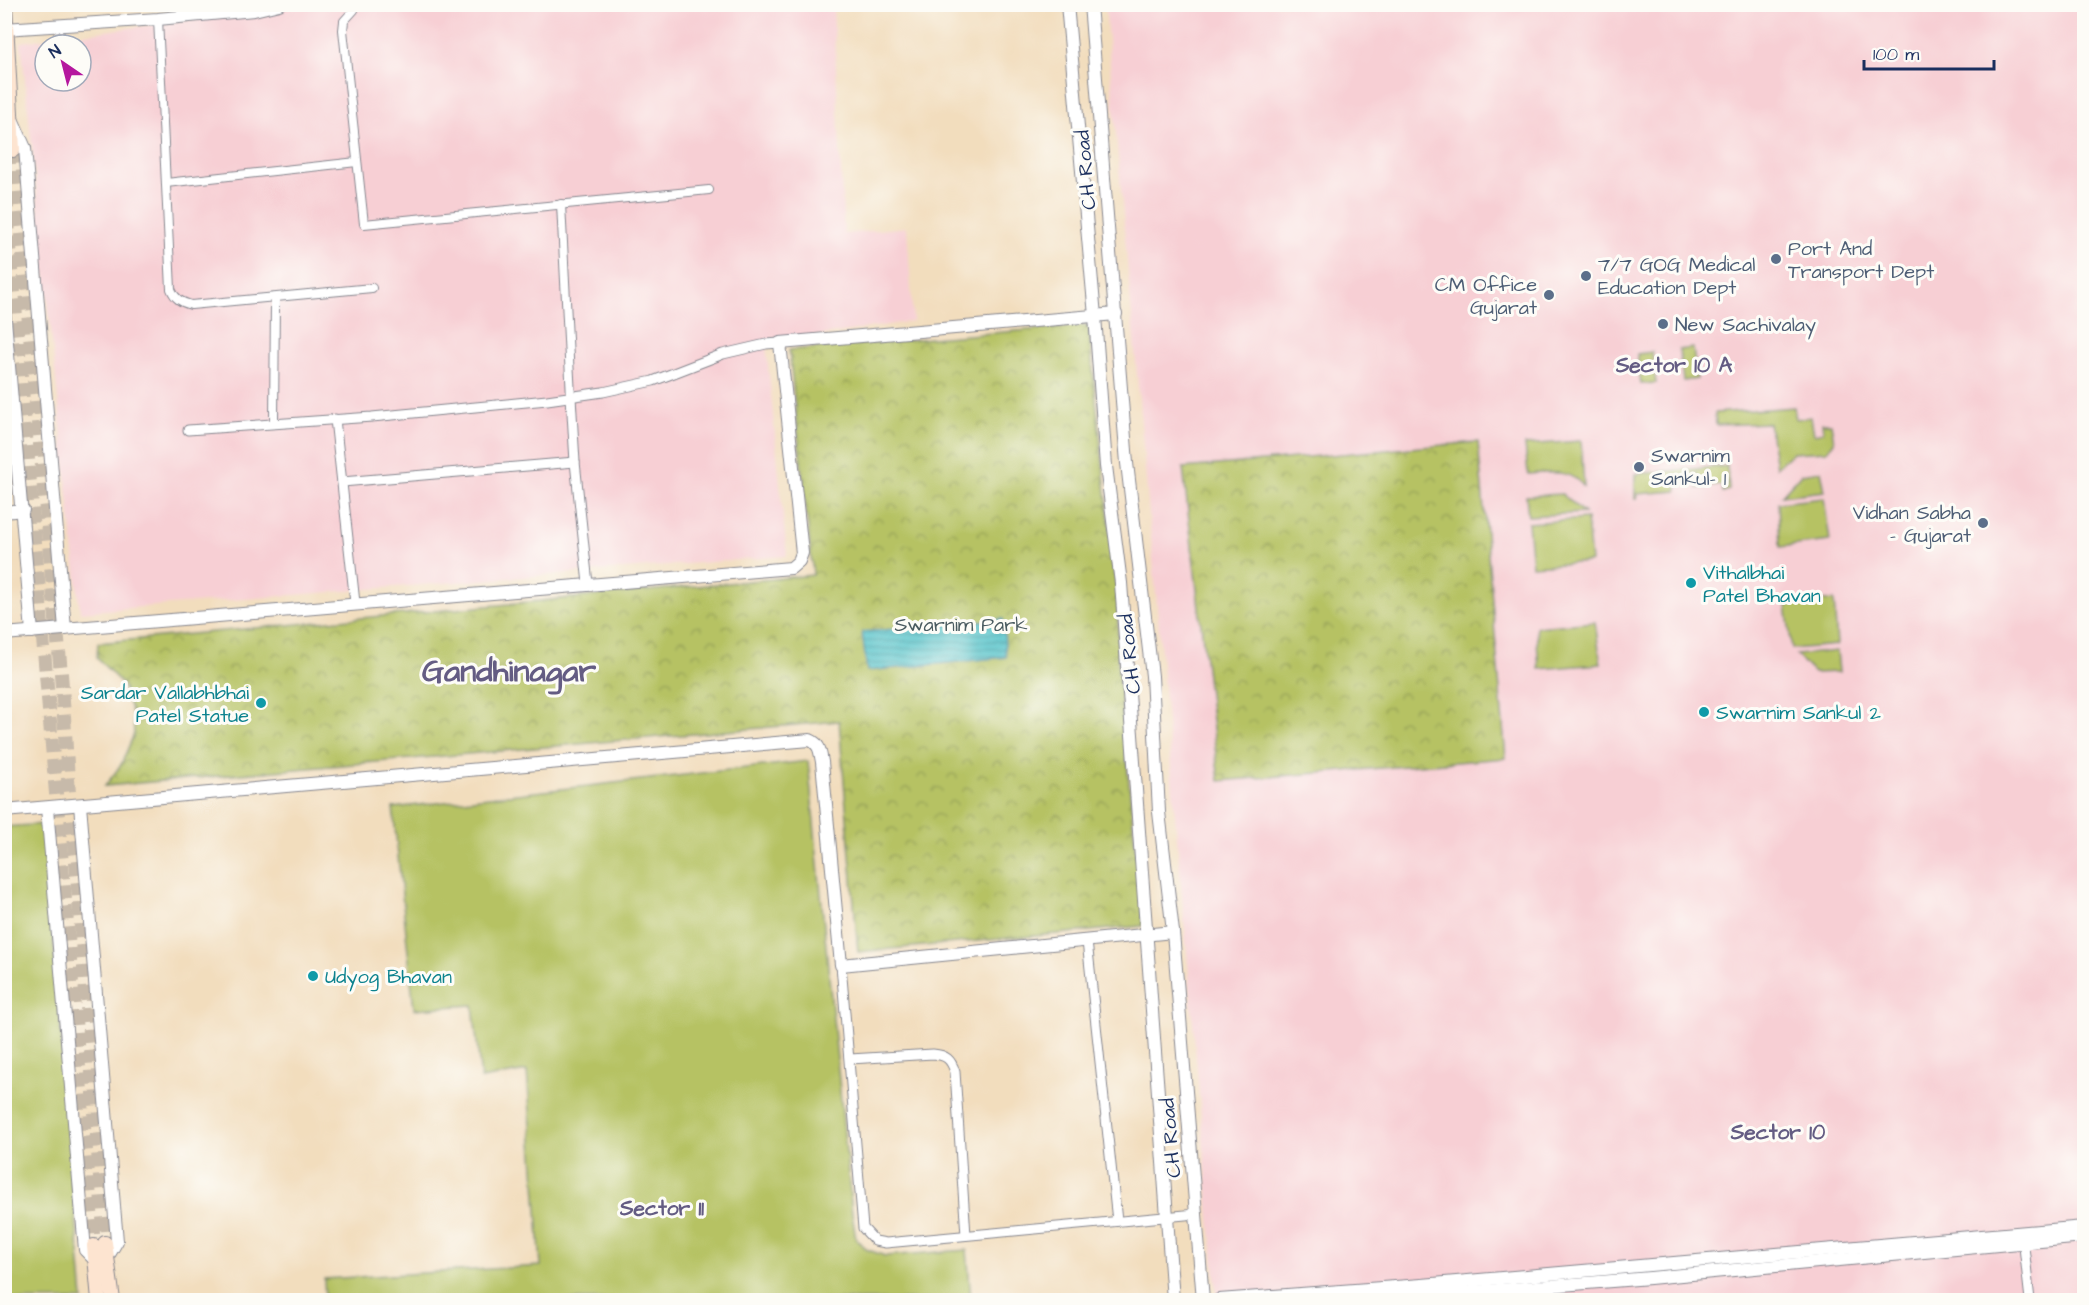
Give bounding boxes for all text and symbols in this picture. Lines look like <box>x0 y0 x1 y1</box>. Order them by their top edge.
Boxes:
north arrow <box>33 33 93 93</box>
scale bar <box>1864 33 1994 71</box>
text: N <box>45 40 65 63</box>
text: 100 m <box>1873 42 1919 67</box>
street label: CH Road <box>1069 129 1103 211</box>
place label: Port And Transport Dept <box>1788 235 1934 286</box>
place label: 7/7 GOG Medical Education Dept <box>1598 251 1755 302</box>
marker: Port And Transport Dept <box>1769 252 1783 266</box>
marker: 7/7 GOG Medical Education Dept <box>1579 269 1593 283</box>
place label: CM Office Gujarat <box>1435 271 1537 322</box>
marker: CM Office Gujarat <box>1542 288 1556 302</box>
place label: New Sachivalay <box>1675 311 1816 340</box>
marker: New Sachivalay <box>1656 317 1670 331</box>
district label: Sector 10 A <box>1615 351 1733 380</box>
place label: Swarnim Sankul- 1 <box>1651 442 1730 493</box>
marker: Swarnim Sankul- 1 <box>1632 460 1646 474</box>
place label: Vidhan Sabha - Gujarat <box>1853 499 1971 550</box>
marker: Vidhan Sabha - Gujarat <box>1976 516 1990 530</box>
place label: Vithalbhai Patel Bhavan <box>1703 559 1821 610</box>
marker: Vithalbhai Patel Bhavan <box>1684 576 1698 590</box>
park label: Swarnim Park <box>894 611 1028 639</box>
street label: CH Road <box>1112 613 1148 695</box>
district label: Gandhinagar <box>422 649 596 695</box>
place label: Sardar Vallabhbhai Patel Statue <box>81 679 249 730</box>
marker: Sardar Vallabhbhai Patel Statue <box>254 696 268 710</box>
place label: Swarnim Sankul 2 <box>1716 699 1881 727</box>
marker: Swarnim Sankul 2 <box>1697 705 1711 719</box>
place label: Udyog Bhavan <box>325 963 452 992</box>
marker: Udyog Bhavan <box>306 969 320 983</box>
street label: CH Road <box>1154 1097 1188 1179</box>
district label: Sector 10 <box>1730 1118 1825 1147</box>
district label: Sector 11 <box>619 1194 704 1223</box>

